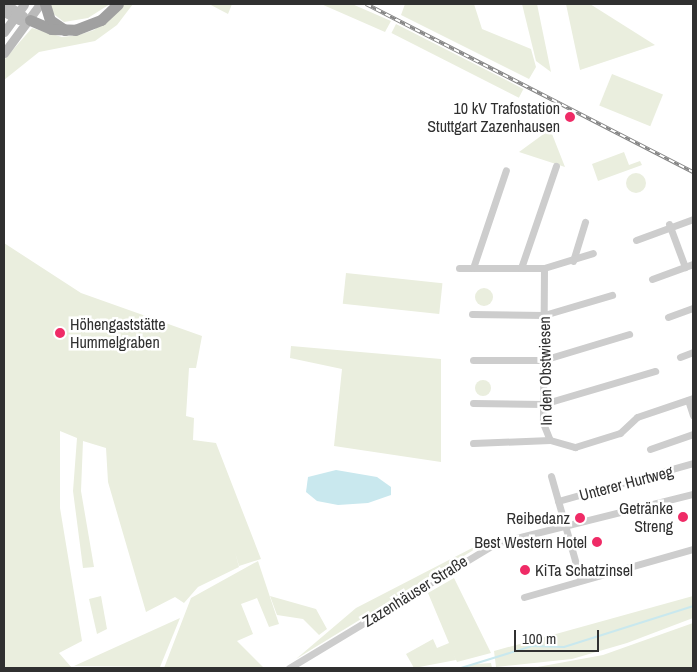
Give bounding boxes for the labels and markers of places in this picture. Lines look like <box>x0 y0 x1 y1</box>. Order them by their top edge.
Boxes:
place label: 10 kV Trafostation Stuttgart Zazenhausen <box>427 98 560 136</box>
marker: 10 kV Trafostation Stuttgart Zazenhausen <box>564 111 576 123</box>
place label: Höhengaststätte Hummelgraben <box>70 314 166 352</box>
marker: Höhengaststätte Hummelgraben <box>54 327 66 339</box>
place label: Getränke Streng <box>619 498 673 536</box>
place label: Reibedanz <box>507 508 570 528</box>
marker: Getränke Streng <box>677 511 689 523</box>
marker: Reibedanz <box>574 512 586 524</box>
place label: Best Western Hotel <box>474 532 587 552</box>
marker: Best Western Hotel <box>591 536 603 548</box>
place label: KiTa Schatzinsel <box>535 560 633 580</box>
marker: KiTa Schatzinsel <box>519 564 531 576</box>

